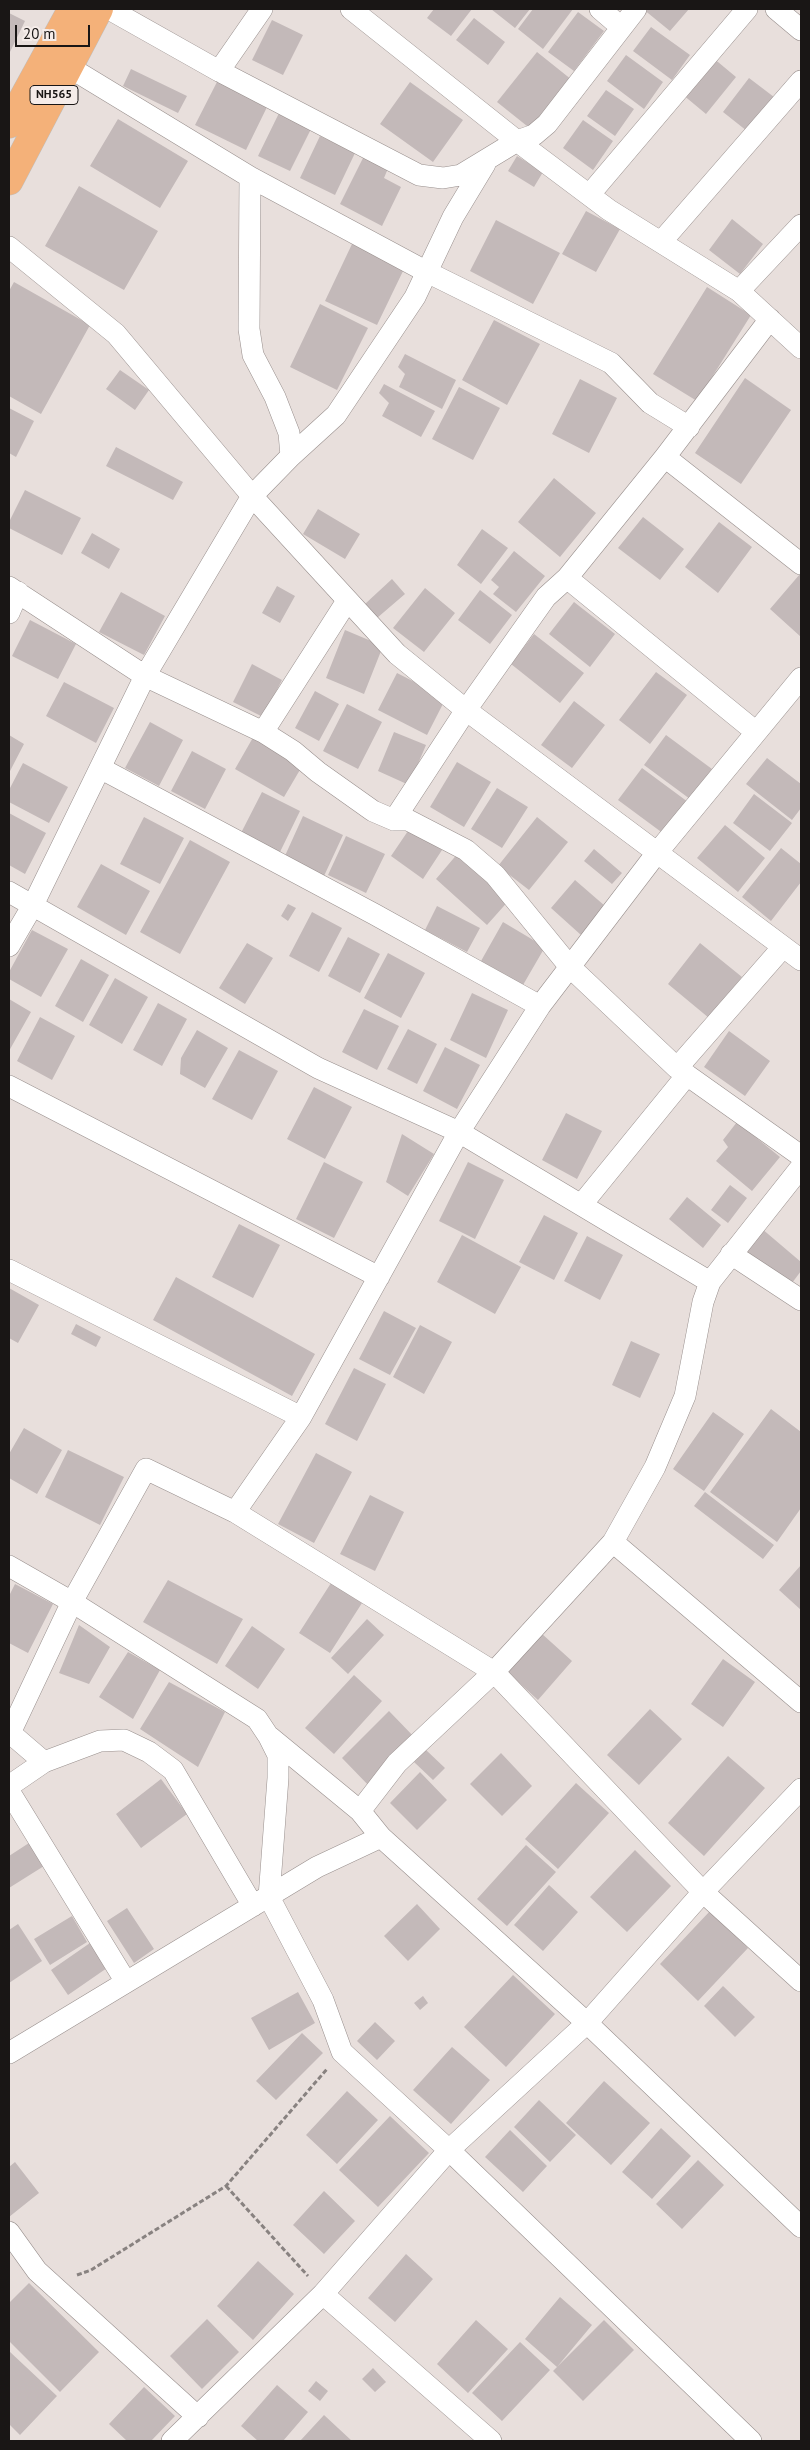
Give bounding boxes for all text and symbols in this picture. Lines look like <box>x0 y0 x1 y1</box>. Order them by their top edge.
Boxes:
scale bar <box>18 15 92 47</box>
text: 20 m <box>23 24 56 43</box>
road number: NH565 <box>30 86 78 104</box>

